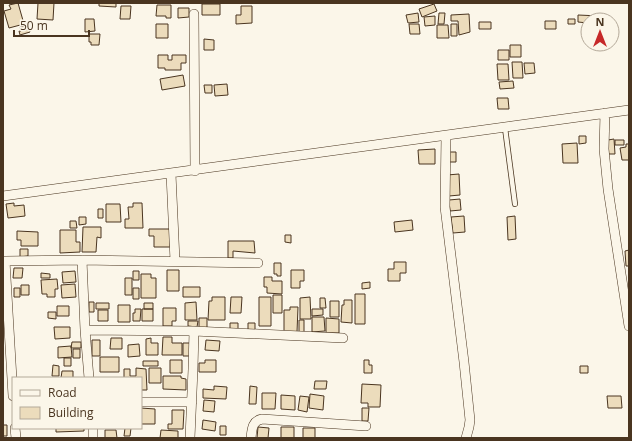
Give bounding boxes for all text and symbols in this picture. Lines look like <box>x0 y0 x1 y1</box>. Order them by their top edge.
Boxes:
scale bar <box>14 12 89 38</box>
north arrow <box>580 12 620 52</box>
text: N <box>596 14 604 29</box>
text: 50 m <box>20 17 48 34</box>
legend <box>12 377 142 429</box>
text: Road <box>48 384 77 401</box>
text: Building <box>48 404 94 421</box>

